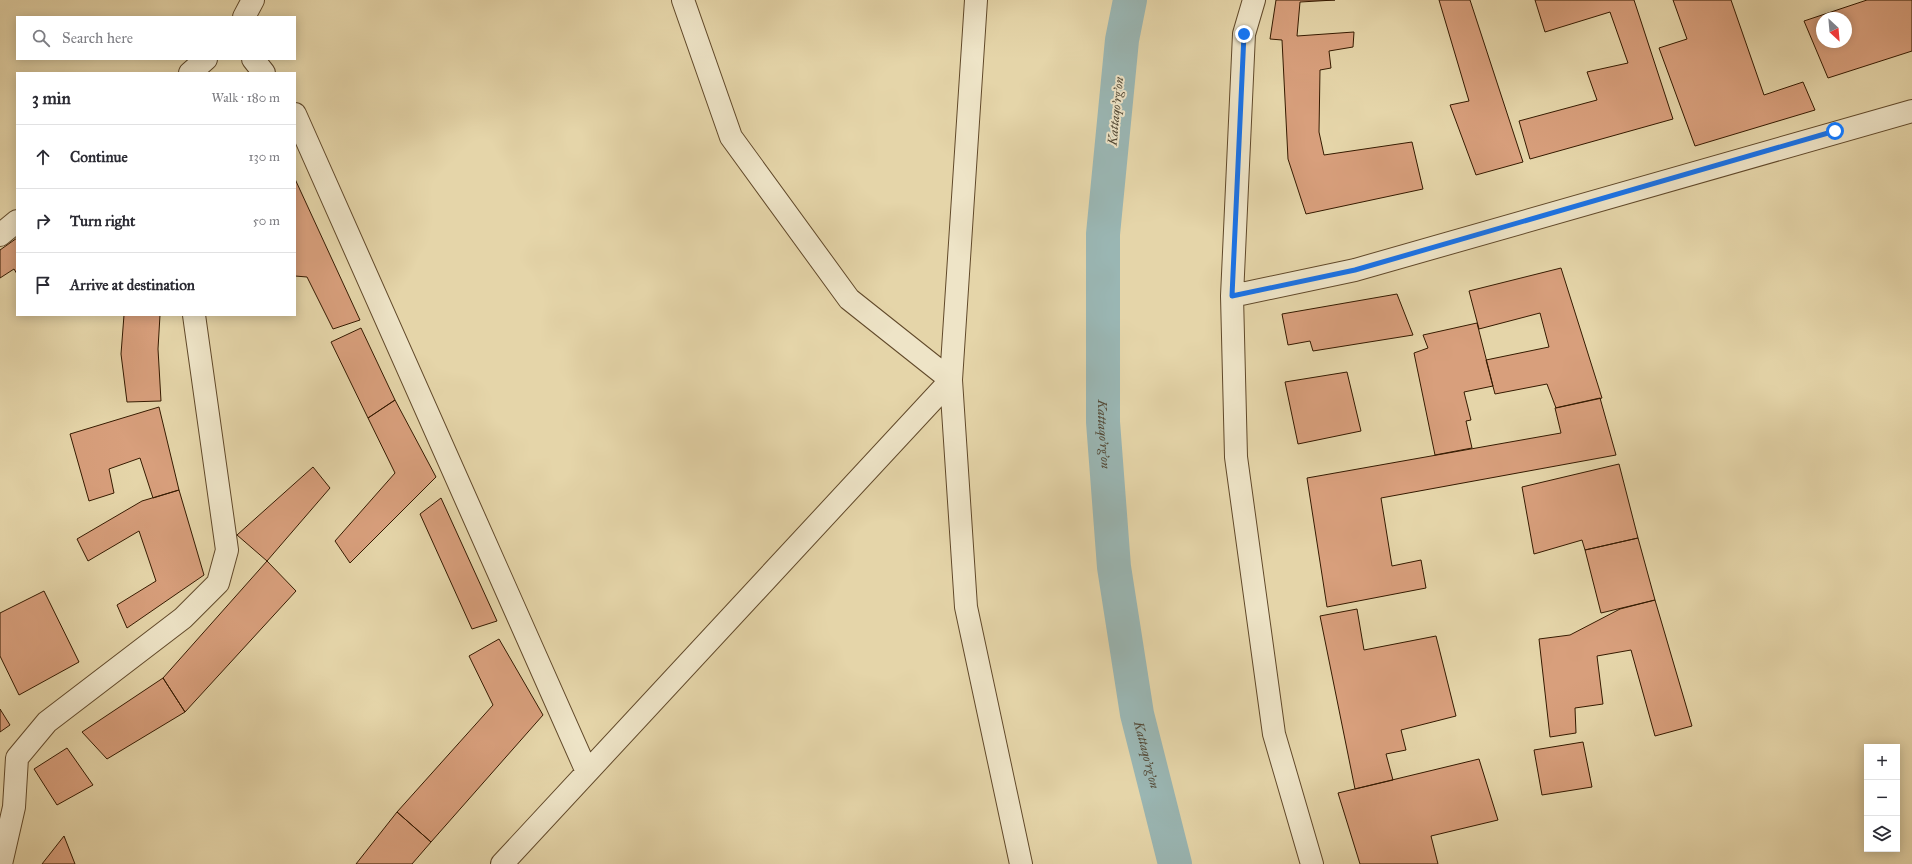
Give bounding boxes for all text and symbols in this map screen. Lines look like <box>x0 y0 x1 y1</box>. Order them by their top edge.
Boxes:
north arrow <box>1816 12 1852 48</box>
search box <box>16 16 296 60</box>
route end <box>1235 25 1253 43</box>
icon: search <box>30 27 52 49</box>
text: Search here <box>62 29 133 47</box>
water label: Kattaqo'rg'on <box>1104 76 1128 147</box>
text: 3 min <box>32 88 71 109</box>
text: Walk · 180 m <box>211 90 280 106</box>
route start <box>1826 122 1844 140</box>
icon: ahead <box>32 146 54 168</box>
text: Continue <box>70 148 128 166</box>
text: 130 m <box>248 149 280 165</box>
icon: right <box>32 210 54 232</box>
text: Turn right <box>70 212 135 230</box>
text: 50 m <box>253 213 280 229</box>
icon: arrive <box>32 274 54 296</box>
text: Arrive at destination <box>70 276 195 294</box>
water label: Kattaqo'rg'on <box>1094 399 1114 469</box>
water label: Kattaqo'rg'on <box>1130 719 1163 791</box>
map controls <box>1864 744 1900 852</box>
button: + <box>1864 744 1900 780</box>
button: − <box>1864 780 1900 816</box>
button: layers <box>1864 816 1900 852</box>

